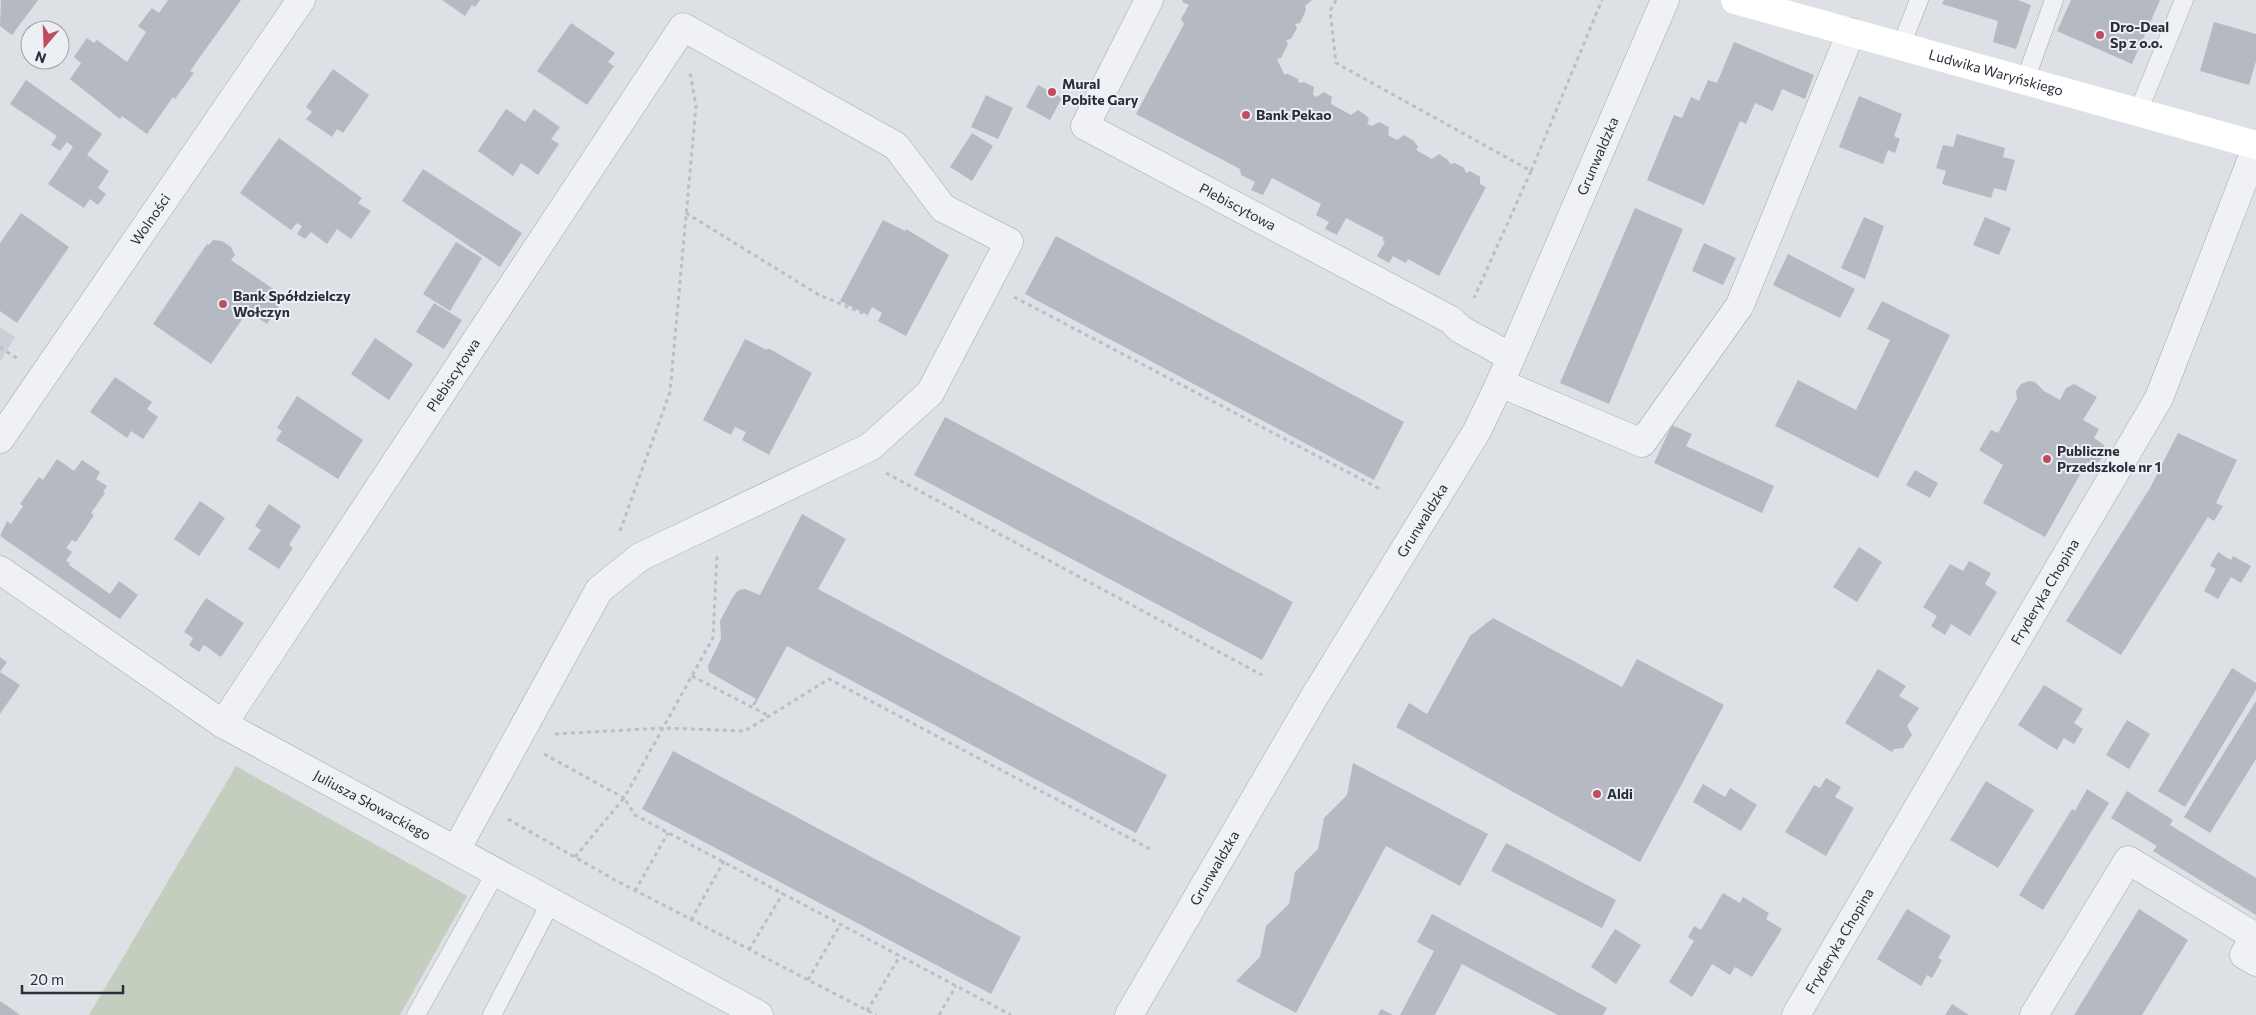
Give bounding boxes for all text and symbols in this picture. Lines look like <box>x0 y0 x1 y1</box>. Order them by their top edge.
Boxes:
place label: Dro-Deal Sp z o.o. <box>2110 18 2169 51</box>
north arrow <box>20 20 70 70</box>
marker: Dro-Deal Sp z o.o. <box>2094 29 2106 41</box>
street label: Ludwika Waryńskiego <box>1927 45 2065 99</box>
text: N <box>33 48 48 68</box>
place label: Mural Pobite Gary <box>1062 75 1139 108</box>
marker: Mural Pobite Gary <box>1046 86 1058 98</box>
place label: Bank Pekao <box>1256 106 1332 123</box>
marker: Bank Pekao <box>1240 109 1252 121</box>
street label: Grunwaldzka <box>1573 114 1622 198</box>
street label: Plebiscytowa <box>1197 179 1279 234</box>
street label: Wolności <box>126 190 174 248</box>
place label: Bank Spółdzielczy Wołczyn <box>233 287 351 320</box>
marker: Bank Spółdzielczy Wołczyn <box>217 298 229 310</box>
street label: Plebiscytowa <box>422 335 483 415</box>
place label: Publiczne Przedszkole nr 1 <box>2057 442 2161 475</box>
marker: Publiczne Przedszkole nr 1 <box>2041 453 2053 465</box>
street label: Grunwaldzka <box>1393 480 1451 560</box>
street label: Fryderyka Chopina <box>2007 536 2082 647</box>
street label: Juliusza Słowackiego <box>311 766 434 843</box>
place label: Aldi <box>1607 785 1633 802</box>
marker: Aldi <box>1591 788 1603 800</box>
street label: Grunwaldzka <box>1186 827 1242 908</box>
street label: Fryderyka Chopina <box>1802 885 1877 997</box>
scale bar <box>22 962 124 994</box>
text: 20 m <box>30 970 64 988</box>

